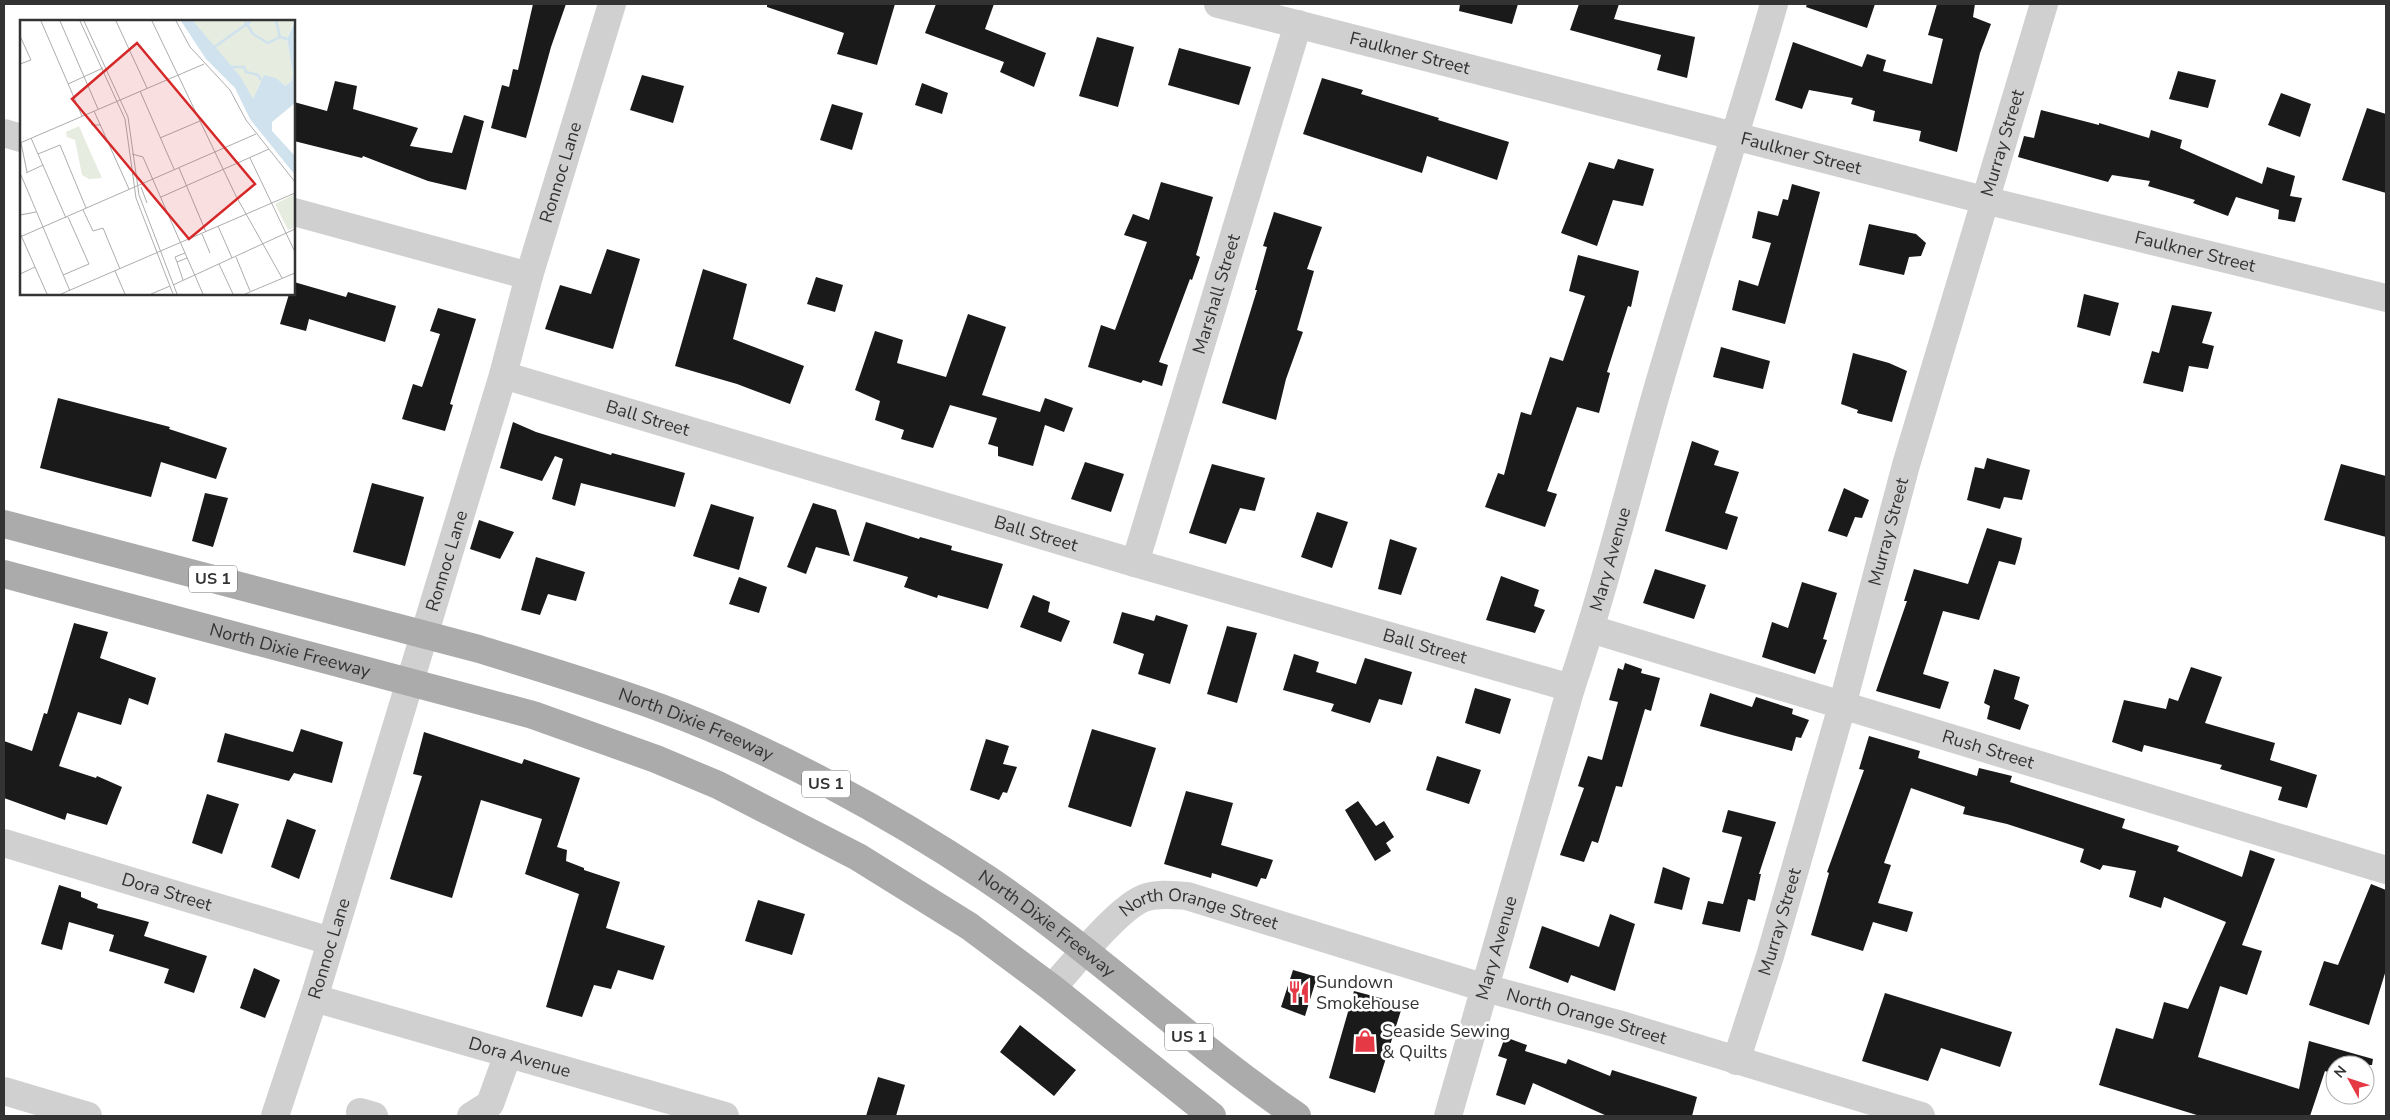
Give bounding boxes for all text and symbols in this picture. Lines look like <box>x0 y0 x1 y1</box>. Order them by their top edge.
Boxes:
inset map <box>20 20 295 295</box>
street label: Faulkner Street <box>1347 26 1473 80</box>
street label: Murray Street <box>1975 86 2030 200</box>
street label: Ronnoc Lane <box>534 119 587 226</box>
street label: Faulkner Street <box>1738 126 1865 180</box>
street label: Faulkner Street <box>2132 225 2259 278</box>
street label: Marshall Street <box>1187 230 1246 357</box>
street label: Ball Street <box>603 394 693 442</box>
street label: Murray Street <box>1862 474 1914 588</box>
street label: Mary Avenue <box>1584 504 1636 614</box>
street label: Ronnoc Lane <box>420 507 473 614</box>
street label: Ball Street <box>991 510 1081 558</box>
road number: US 1 <box>189 566 237 592</box>
street label: North Dixie Freeway <box>207 617 374 683</box>
street label: Ball Street <box>1380 623 1470 670</box>
street label: North Dixie Freeway <box>615 682 778 767</box>
street label: Rush Street <box>1939 724 2038 775</box>
road number: US 1 <box>802 771 850 798</box>
street label: North Dixie Freeway <box>974 864 1121 983</box>
street label: Murray Street <box>1752 865 1807 979</box>
street label: Dora Street <box>119 867 215 917</box>
street label: North Orange Street <box>1114 883 1282 936</box>
street label: Mary Avenue <box>1470 893 1523 1003</box>
street label: Ronnoc Lane <box>302 895 356 1002</box>
place label: Sundown Smokehouse <box>1316 970 1419 1015</box>
restaurant icon: Sundown Smokehouse <box>1286 979 1312 1005</box>
street label: North Orange Street <box>1504 982 1670 1050</box>
place label: Seaside Sewing & Quilts <box>1382 1019 1510 1064</box>
road number: US 1 <box>1165 1024 1213 1050</box>
shop icon: Seaside Sewing & Quilts <box>1352 1028 1378 1054</box>
street label: Dora Avenue <box>466 1031 574 1083</box>
north arrow <box>2325 1055 2375 1105</box>
text: N <box>2330 1062 2351 1082</box>

